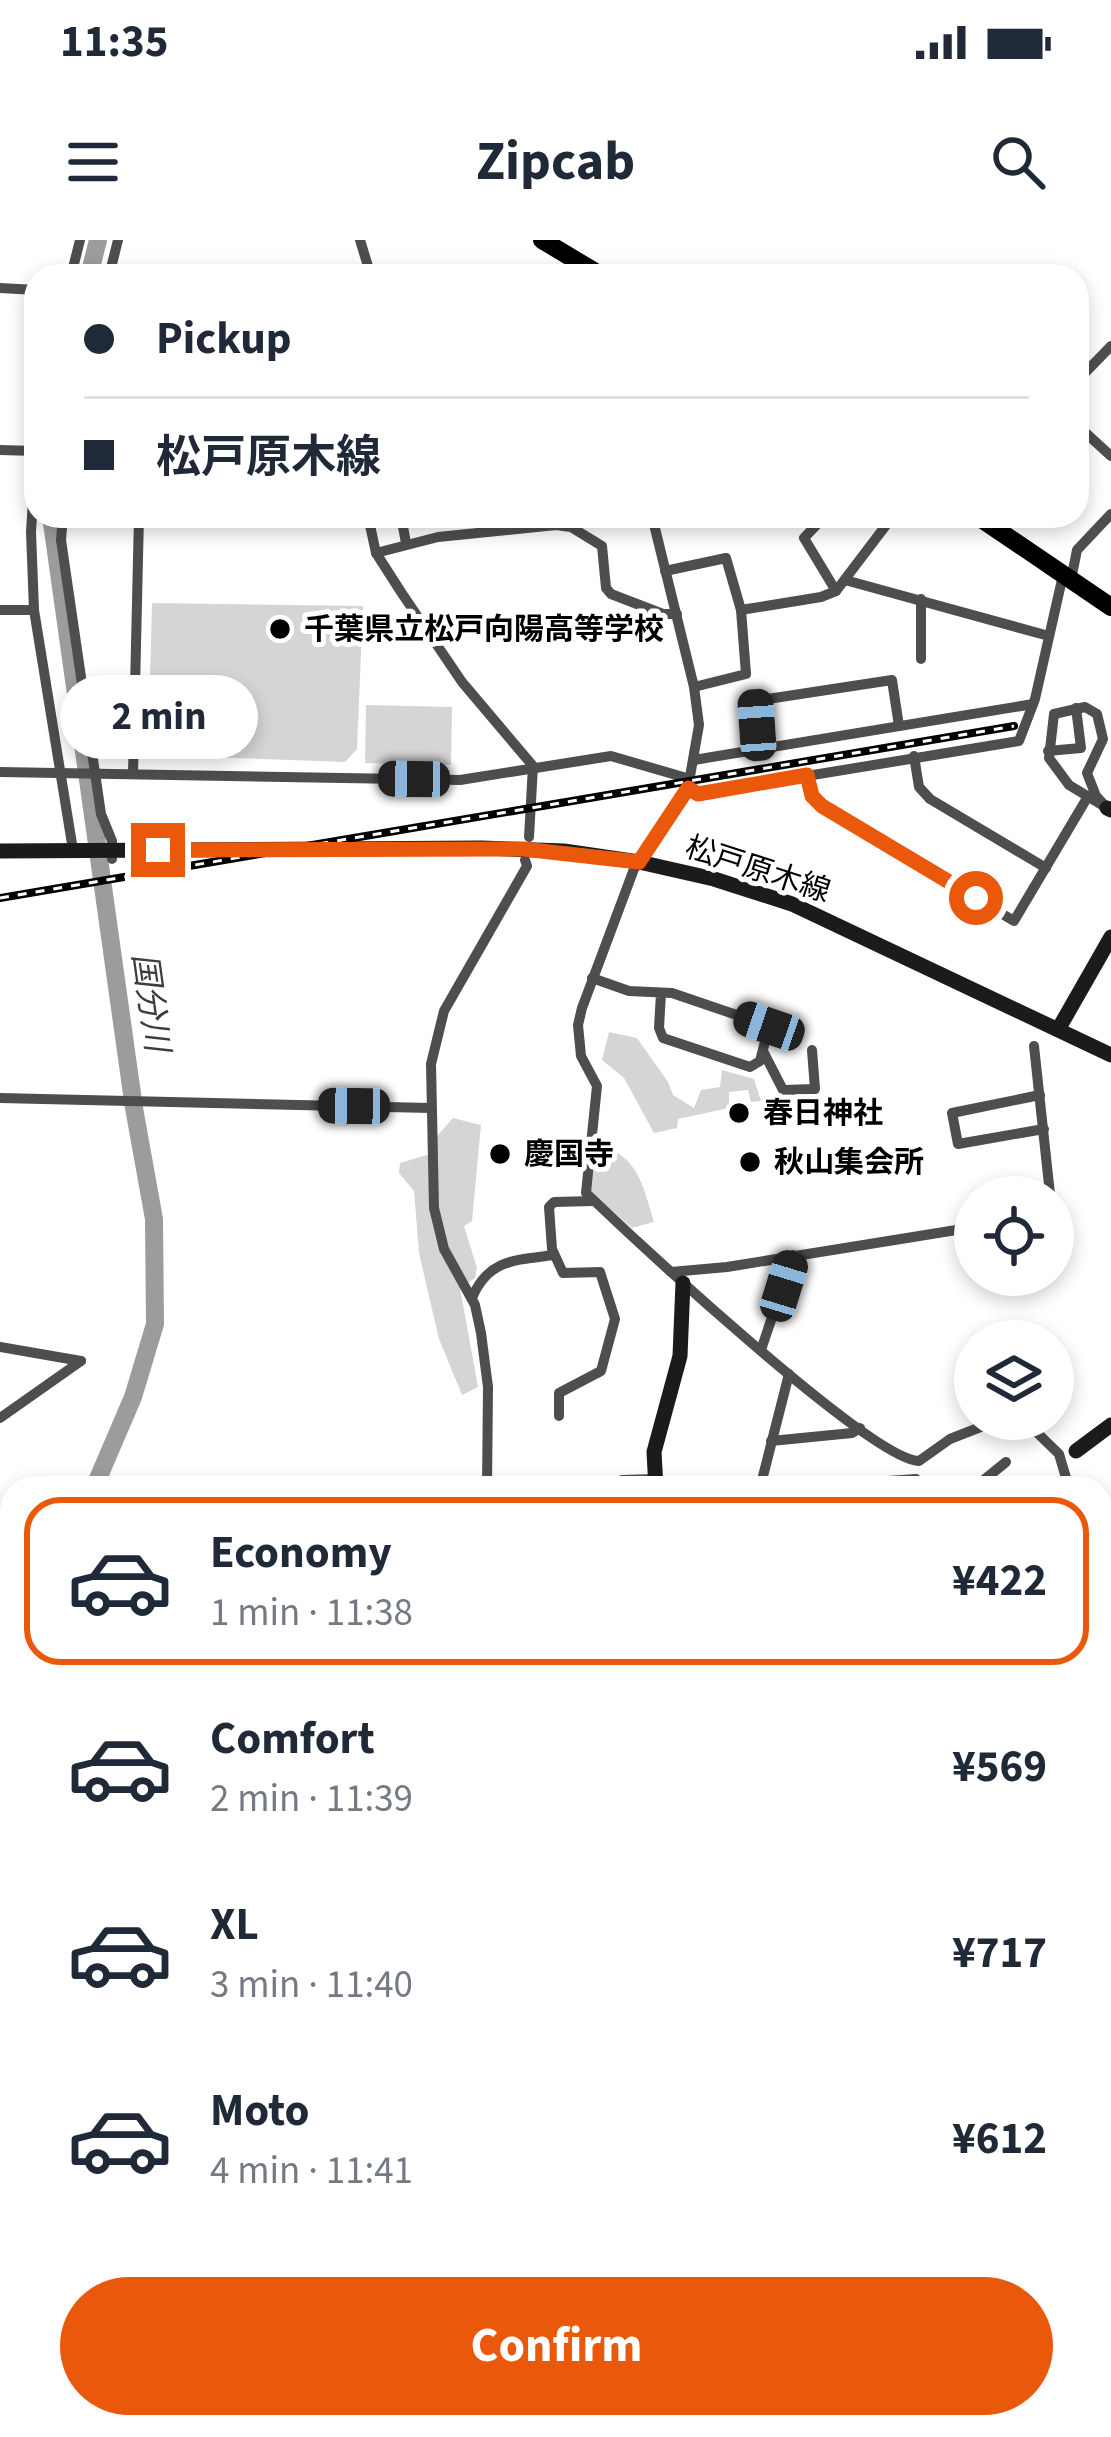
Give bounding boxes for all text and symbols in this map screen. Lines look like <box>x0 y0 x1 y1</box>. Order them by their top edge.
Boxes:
text: 11:35 <box>60 10 169 74</box>
text: Zipcab <box>476 124 635 201</box>
icon: menu <box>60 129 126 195</box>
icon: search <box>985 129 1051 195</box>
text: Pickup <box>156 307 292 371</box>
text: 松戸原木線 <box>156 426 381 490</box>
place label: 千葉県立松戸向陽高等学校 <box>304 608 664 651</box>
marker: 千葉県立松戸向陽高等学校 <box>267 616 293 642</box>
callout: 2 min <box>59 676 257 760</box>
car <box>737 688 777 762</box>
text: 2 min <box>112 689 206 745</box>
car <box>378 760 450 798</box>
route end <box>131 823 185 877</box>
street label: 松戸原木線 <box>680 826 836 913</box>
route start <box>949 871 1003 925</box>
water label: 国分川 <box>120 950 181 1057</box>
car <box>729 997 809 1055</box>
car <box>318 1087 390 1125</box>
place label: 春日神社 <box>763 1092 883 1135</box>
marker: 春日神社 <box>726 1100 752 1126</box>
place label: 慶国寺 <box>524 1133 614 1176</box>
marker: 慶国寺 <box>487 1141 513 1167</box>
place label: 秋山集会所 <box>774 1141 924 1184</box>
marker: 秋山集会所 <box>737 1149 763 1175</box>
map controls <box>954 1176 1074 1440</box>
button: locate <box>954 1176 1074 1296</box>
car <box>756 1246 812 1326</box>
button: layers <box>954 1320 1074 1440</box>
text: Economy <box>210 1521 392 1585</box>
icon: car <box>66 1527 174 1635</box>
text: ¥422 <box>952 1549 1047 1613</box>
text: 1 min · 11:38 <box>210 1585 413 1641</box>
text: Comfort <box>210 1707 375 1771</box>
icon: car <box>66 1713 174 1821</box>
text: ¥569 <box>952 1735 1047 1799</box>
text: 2 min · 11:39 <box>210 1771 413 1827</box>
text: XL <box>210 1893 259 1957</box>
icon: car <box>66 1899 174 2007</box>
text: ¥717 <box>952 1921 1047 1985</box>
text: 3 min · 11:40 <box>210 1957 413 2013</box>
text: Moto <box>210 2079 309 2143</box>
icon: car <box>66 2085 174 2193</box>
text: ¥612 <box>952 2107 1047 2171</box>
text: 4 min · 11:41 <box>210 2143 413 2199</box>
button: Confirm <box>60 2277 1053 2415</box>

